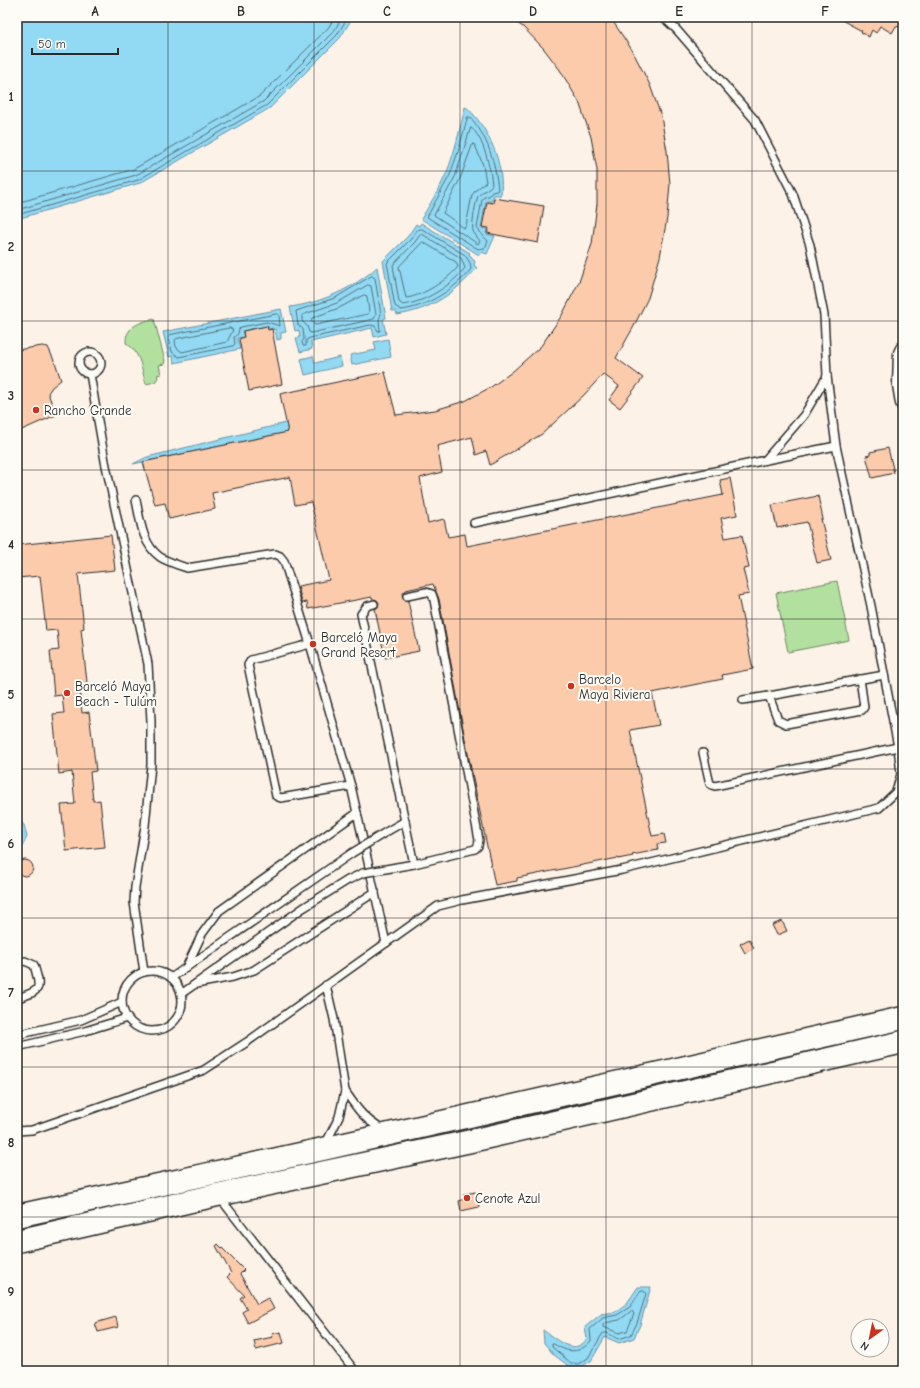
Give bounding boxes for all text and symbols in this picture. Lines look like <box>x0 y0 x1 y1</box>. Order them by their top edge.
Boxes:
text: A <box>91 4 99 19</box>
text: B <box>237 4 245 19</box>
text: C <box>383 4 391 19</box>
text: D <box>529 4 537 19</box>
text: E <box>675 4 683 19</box>
text: F <box>821 4 829 19</box>
scale bar <box>32 30 118 56</box>
text: 50 m <box>38 37 66 51</box>
text: 1 <box>8 89 14 104</box>
text: 2 <box>8 239 14 254</box>
text: 3 <box>8 388 14 403</box>
place label: Rancho Grande <box>44 403 132 418</box>
marker: Rancho Grande <box>31 405 41 415</box>
text: 4 <box>8 537 14 552</box>
place label: Barceló Maya Grand Resort <box>321 630 397 660</box>
marker: Barceló Maya Grand Resort <box>308 639 318 649</box>
place label: Barcelo Maya Riviera <box>579 672 651 702</box>
place label: Barceló Maya Beach - Tulúm <box>75 679 157 709</box>
marker: Barcelo Maya Riviera <box>566 681 576 691</box>
text: 5 <box>8 687 15 702</box>
marker: Barceló Maya Beach - Tulúm <box>62 688 72 698</box>
text: 6 <box>8 836 15 851</box>
text: 7 <box>8 985 14 1000</box>
text: 8 <box>8 1135 14 1150</box>
place label: Cenote Azul <box>475 1191 540 1206</box>
marker: Cenote Azul <box>462 1193 472 1203</box>
text: 9 <box>8 1284 15 1299</box>
north arrow <box>850 1318 890 1358</box>
text: N <box>858 1339 871 1353</box>

